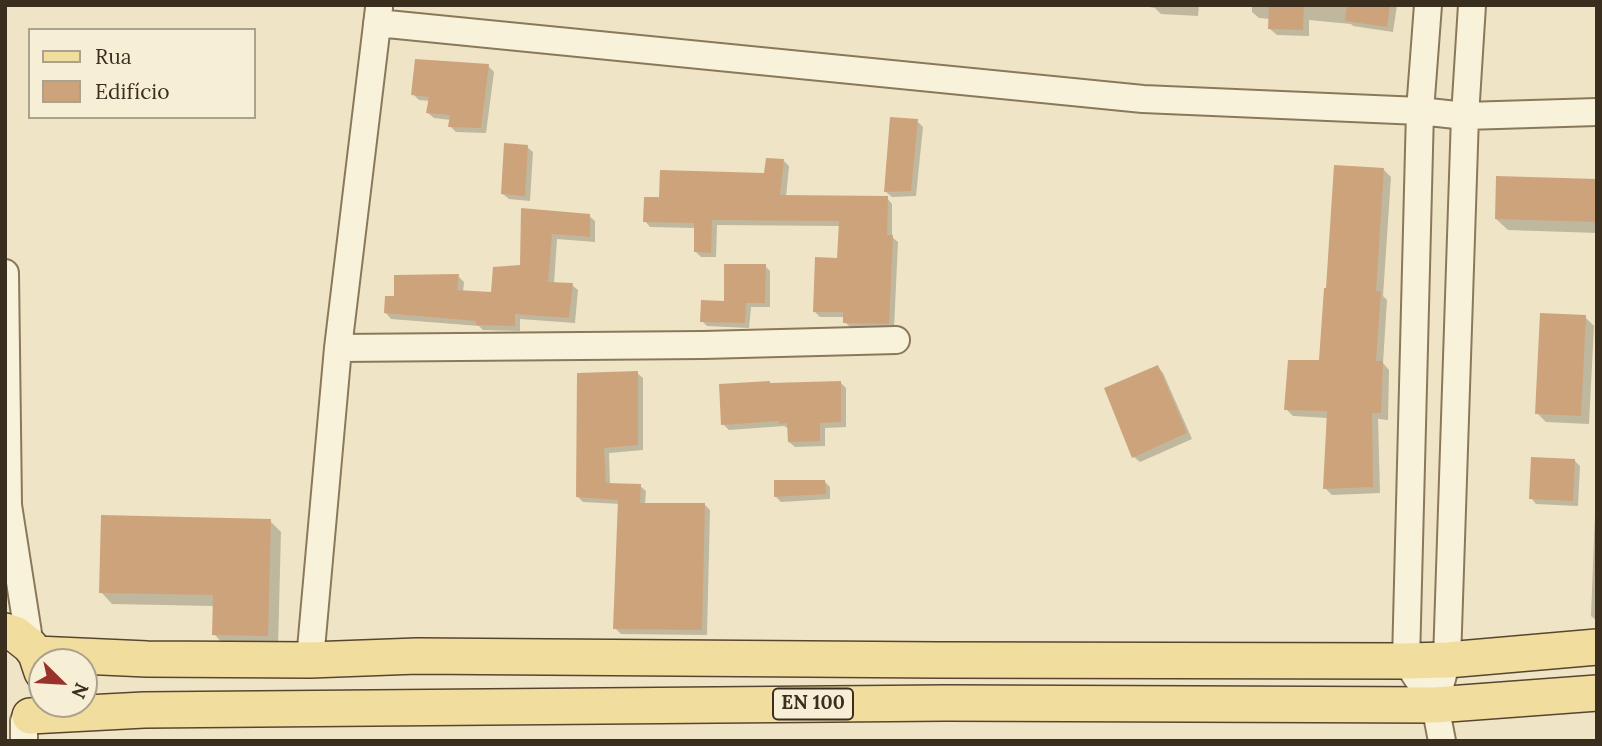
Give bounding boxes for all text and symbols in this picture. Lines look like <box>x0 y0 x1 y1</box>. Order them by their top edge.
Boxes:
legend <box>28 28 256 119</box>
text: Rua <box>95 43 132 70</box>
text: Edifício <box>95 78 170 105</box>
north arrow <box>28 648 98 718</box>
text: N <box>66 679 94 702</box>
road number: EN 100 <box>773 688 853 720</box>

